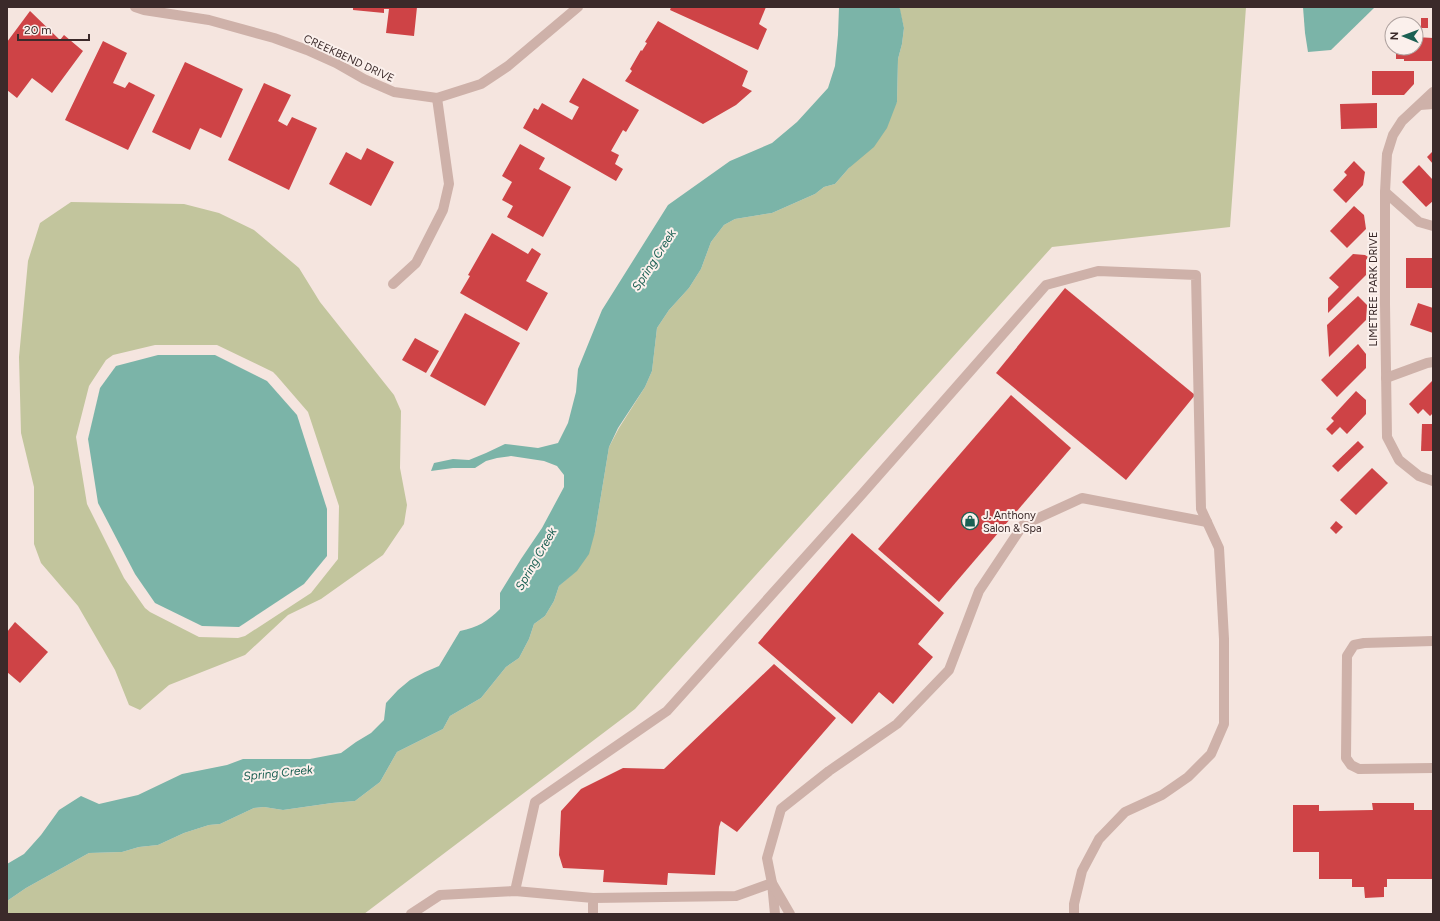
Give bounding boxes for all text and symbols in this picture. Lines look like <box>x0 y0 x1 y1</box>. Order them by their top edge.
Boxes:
scale bar <box>18 16 89 42</box>
north arrow <box>1384 16 1424 56</box>
text: 20 m <box>24 23 52 37</box>
text: N <box>1388 31 1401 40</box>
street label: CREEKBEND DRIVE <box>302 32 396 85</box>
water label: Spring Creek <box>629 226 680 293</box>
street label: LIMETREE PARK DRIVE <box>1367 232 1380 346</box>
place label: J. Anthony Salon & Spa <box>983 509 1042 535</box>
shop icon: J. Anthony Salon & Spa <box>960 511 980 531</box>
water label: Spring Creek <box>513 524 560 593</box>
water label: Spring Creek <box>243 762 315 784</box>

